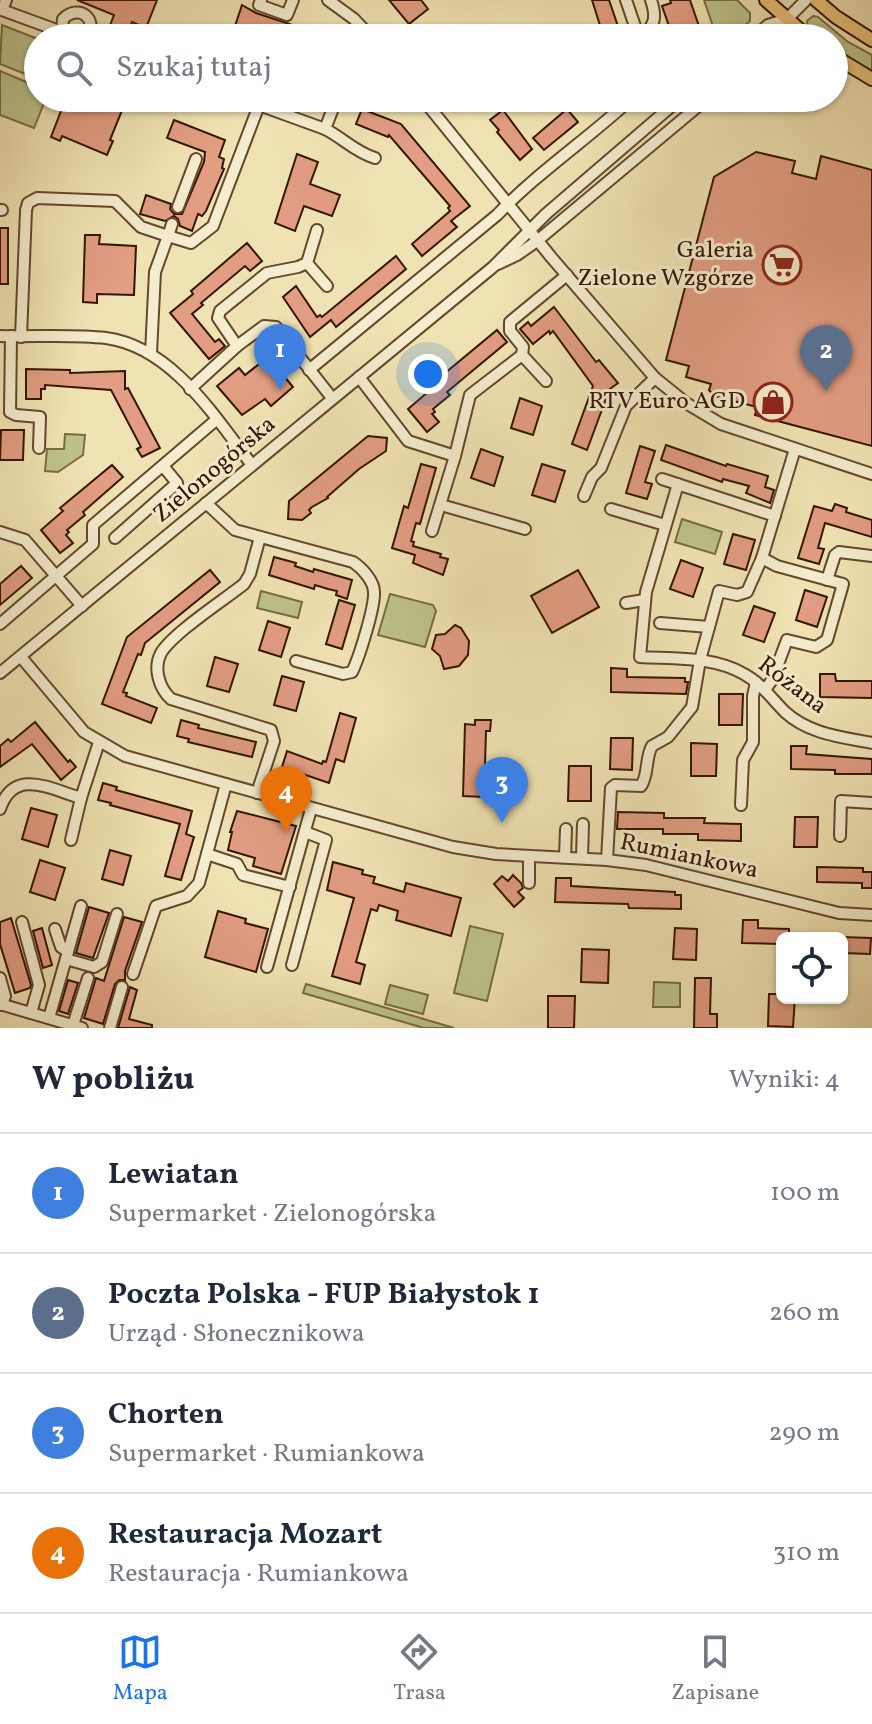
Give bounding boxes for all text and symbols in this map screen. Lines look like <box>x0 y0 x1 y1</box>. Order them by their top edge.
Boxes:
search box <box>24 24 848 112</box>
icon: search <box>52 46 96 90</box>
text: Szukaj tutaj <box>116 47 272 89</box>
place label: Galeria Zielone Wzgórze <box>577 234 754 296</box>
supermarket icon: Galeria Zielone Wzgórze <box>761 244 803 286</box>
pin: 1 <box>254 324 306 390</box>
pin: 2 <box>800 325 852 391</box>
your location <box>408 354 448 394</box>
shop icon: RTV Euro AGD <box>752 381 794 423</box>
place label: RTV Euro AGD <box>589 385 745 419</box>
street label: Zielonogórska <box>146 408 284 532</box>
street label: Różana <box>750 649 834 723</box>
pin: 3 <box>476 757 528 823</box>
pin: 4 <box>260 766 312 832</box>
street label: Rumiankowa <box>617 826 761 888</box>
map controls <box>776 932 848 1004</box>
button: locate <box>776 932 848 1004</box>
text: W pobliżu <box>32 1057 195 1104</box>
text: Wyniki: 4 <box>729 1062 840 1098</box>
text: Lewiatan <box>108 1154 239 1196</box>
text: 1 <box>53 1175 63 1211</box>
text: 100 m <box>770 1175 840 1211</box>
text: Supermarket · Zielonogórska <box>108 1196 436 1232</box>
text: Poczta Polska - FUP Białystok 1 <box>108 1274 540 1316</box>
text: 2 <box>51 1295 65 1331</box>
text: 260 m <box>769 1295 840 1331</box>
text: Urząd · Słonecznikowa <box>108 1316 365 1352</box>
text: Chorten <box>108 1394 224 1436</box>
text: 3 <box>51 1415 65 1451</box>
text: 290 m <box>768 1415 840 1451</box>
text: Supermarket · Rumiankowa <box>108 1436 425 1472</box>
text: Restauracja Mozart <box>108 1514 382 1556</box>
text: 4 <box>50 1535 66 1571</box>
text: 310 m <box>773 1535 840 1571</box>
text: Restauracja · Rumiankowa <box>108 1556 409 1592</box>
tab: Mapa <box>113 1630 168 1709</box>
tab: Trasa <box>393 1630 446 1709</box>
tab: Zapisane <box>671 1630 759 1709</box>

